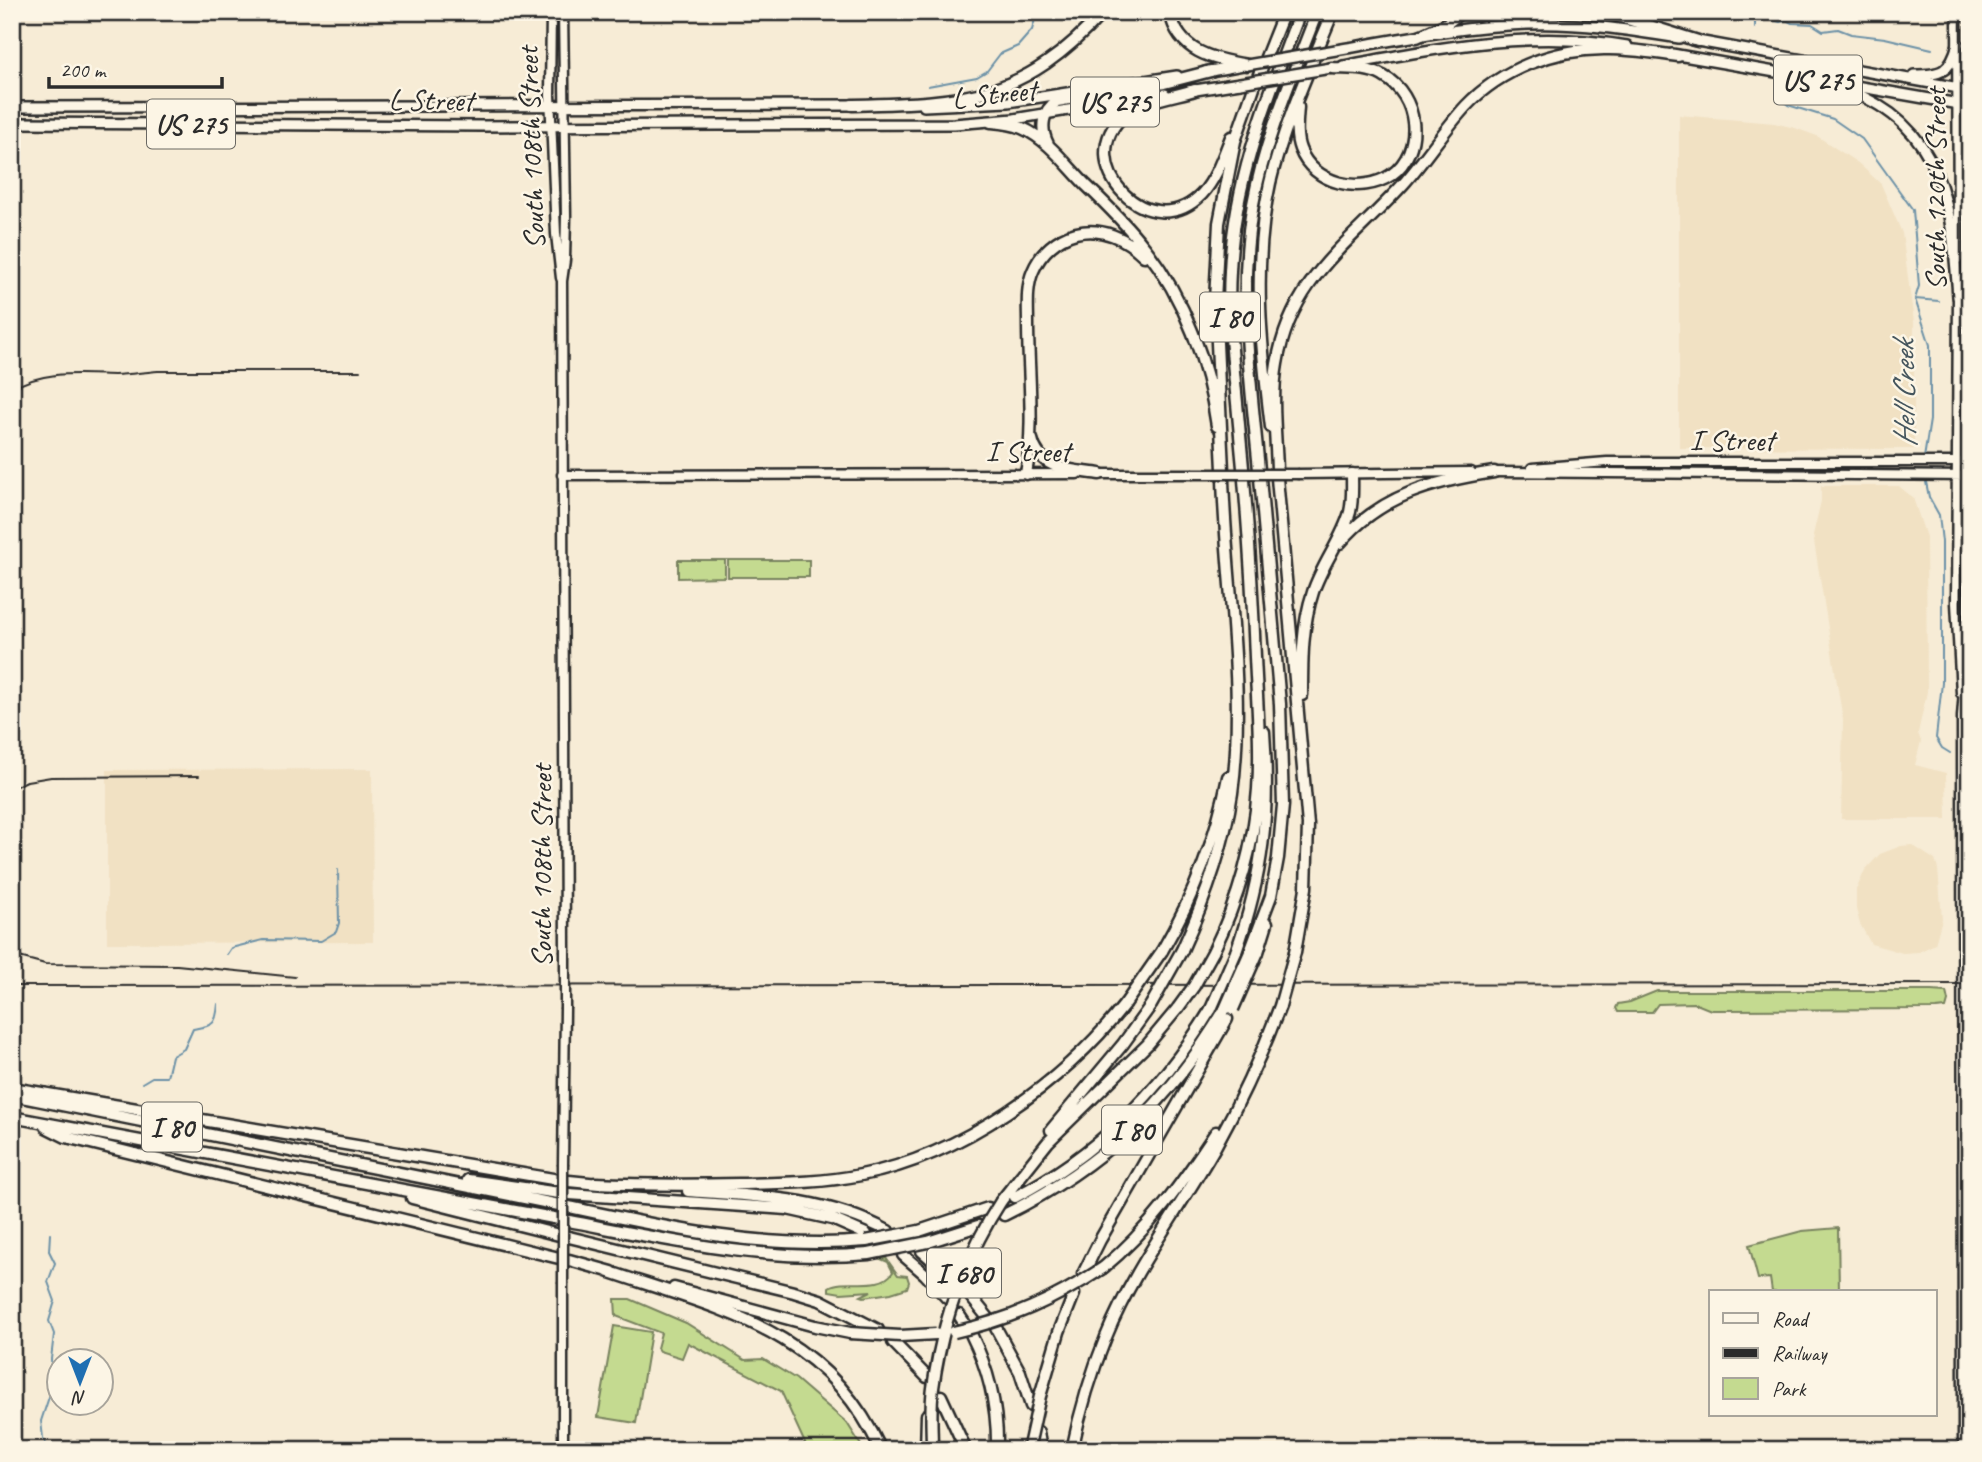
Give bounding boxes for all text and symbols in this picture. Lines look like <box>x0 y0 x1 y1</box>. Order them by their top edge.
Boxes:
street label: South 108th Street <box>508 43 554 250</box>
scale bar <box>49 46 222 90</box>
road number: US 275 <box>1774 56 1862 104</box>
text: 200 m <box>60 57 107 83</box>
street label: L Street <box>950 70 1042 117</box>
road number: US 275 <box>1071 78 1159 126</box>
street label: L Street <box>388 80 478 120</box>
street label: South 120th Street <box>1916 85 1954 290</box>
road number: US 275 <box>147 100 235 148</box>
road number: I 80 <box>1200 292 1260 342</box>
water label: Hell Creek <box>1882 335 1925 448</box>
street label: I Street <box>1690 421 1778 459</box>
street label: I Street <box>986 432 1074 470</box>
street label: South 108th Street <box>522 762 560 967</box>
road number: I 80 <box>142 1102 202 1152</box>
road number: I 80 <box>1102 1106 1162 1154</box>
road number: I 680 <box>927 1248 1001 1298</box>
legend <box>1709 1290 1937 1416</box>
text: Road <box>1772 1306 1811 1332</box>
text: Railway <box>1772 1340 1828 1366</box>
north arrow <box>46 1346 116 1416</box>
text: Park <box>1772 1376 1807 1402</box>
text: N <box>71 1386 86 1410</box>

